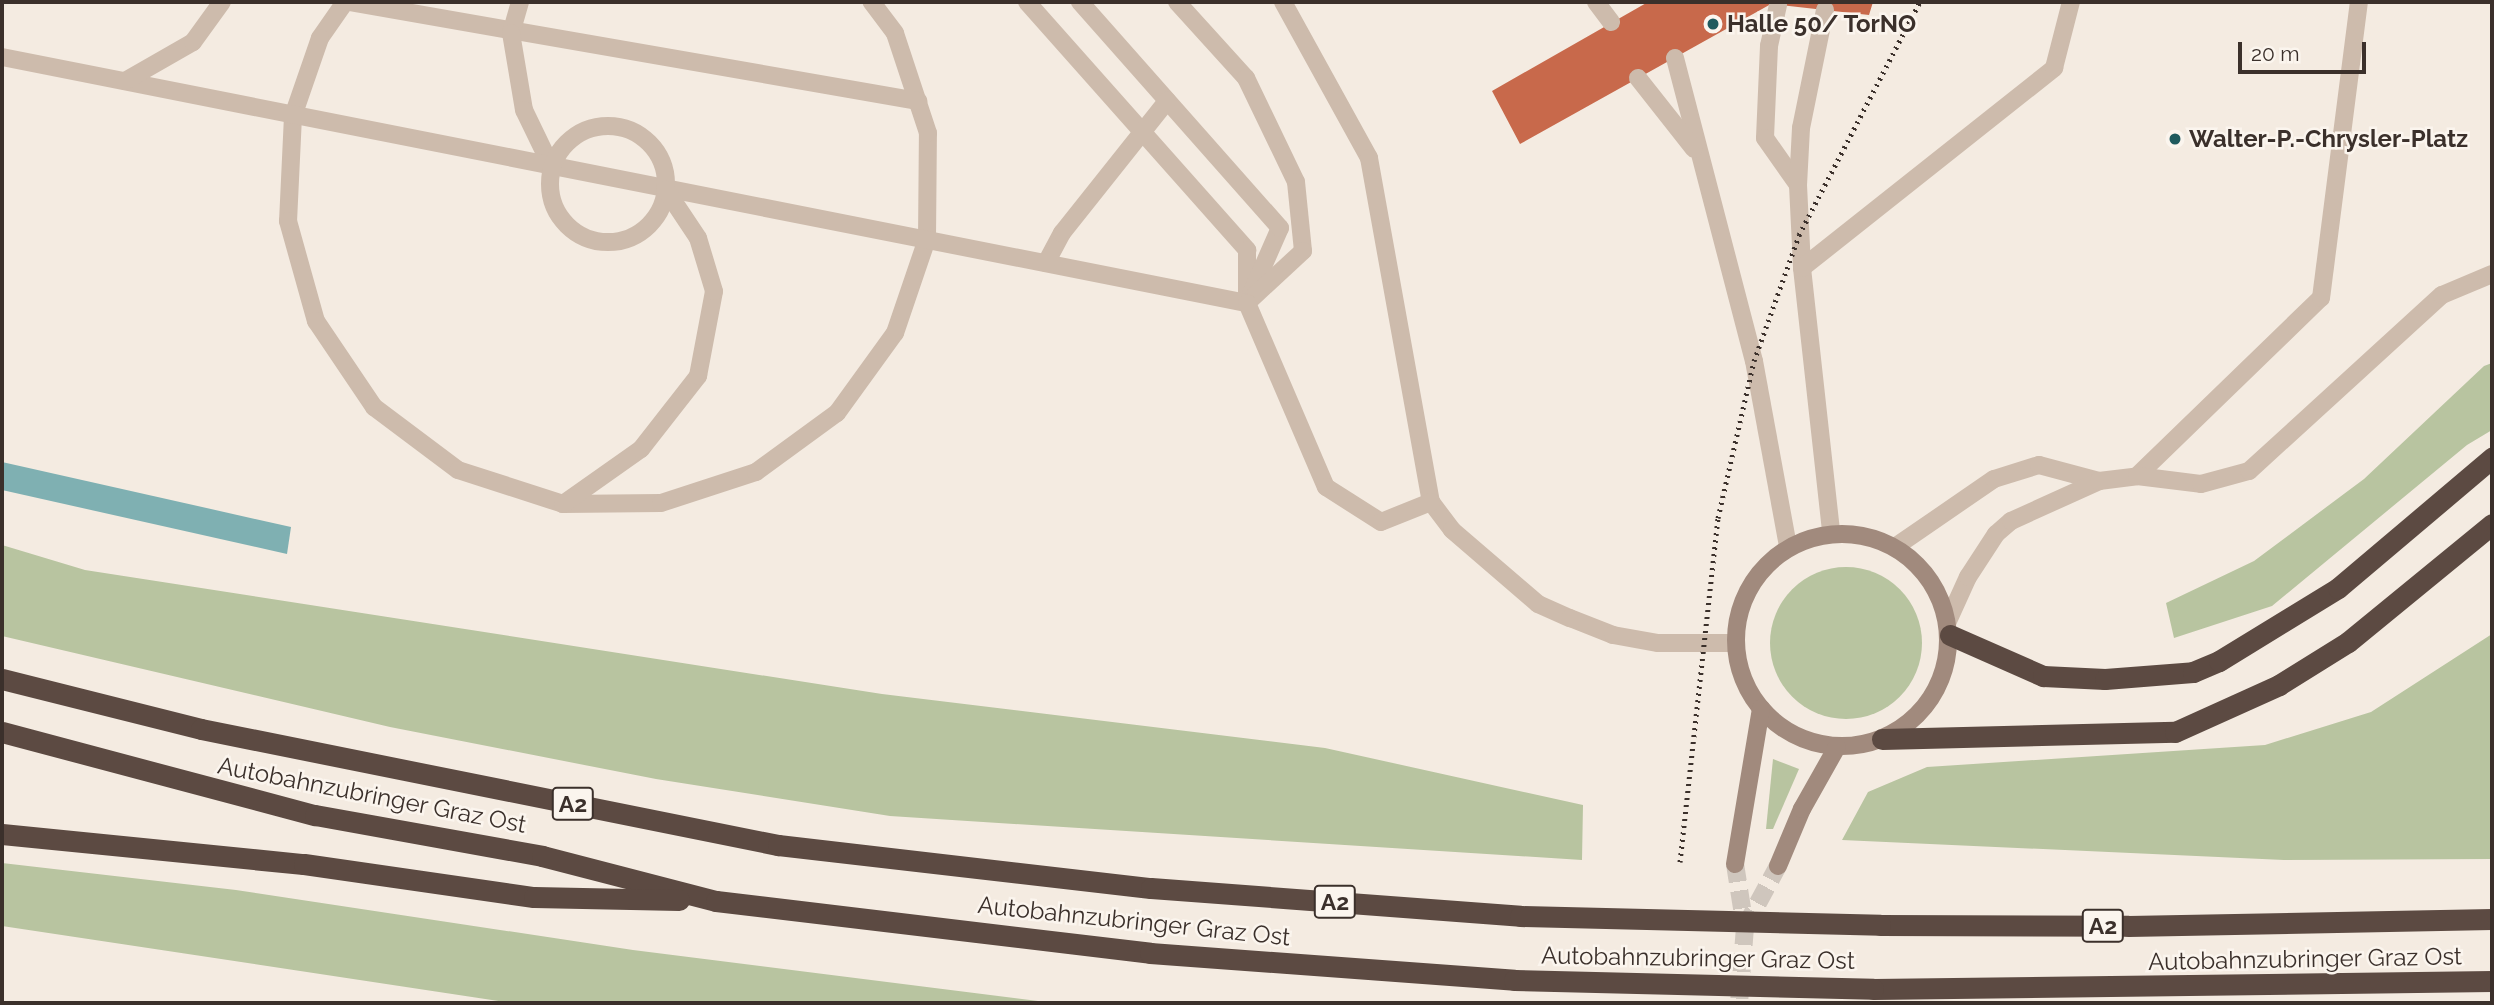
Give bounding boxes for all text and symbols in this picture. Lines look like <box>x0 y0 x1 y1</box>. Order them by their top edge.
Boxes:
place label: Halle 50/ TorNO <box>1727 10 1917 38</box>
marker: Halle 50/ TorNO <box>1705 16 1721 32</box>
scale bar <box>2242 28 2370 72</box>
text: 20 m <box>2251 41 2299 66</box>
place label: Walter-P.-Chrysler-Platz <box>2189 125 2468 153</box>
marker: Walter-P.-Chrysler-Platz <box>2167 131 2183 147</box>
street label: Autobahnzubringer Graz Ost <box>215 751 529 839</box>
road number: A2 <box>550 784 596 824</box>
road number: A2 <box>1312 882 1358 922</box>
street label: Autobahnzubringer Graz Ost <box>976 890 1292 952</box>
road number: A2 <box>2080 906 2126 945</box>
street label: Autobahnzubringer Graz Ost <box>1541 941 1855 975</box>
street label: Autobahnzubringer Graz Ost <box>2148 942 2462 976</box>

